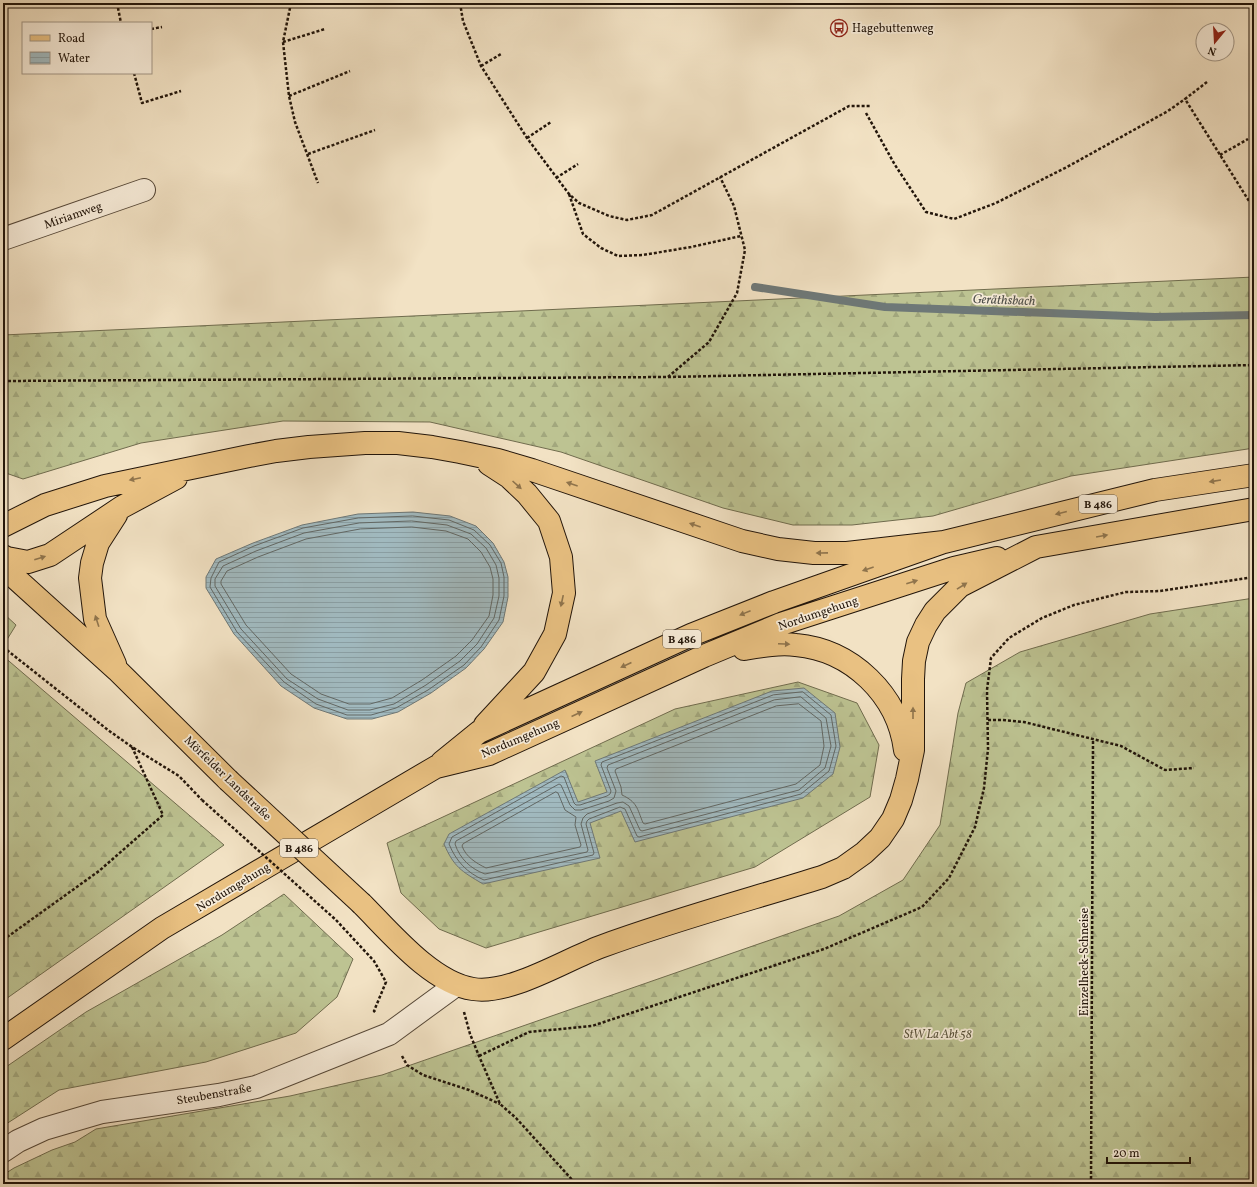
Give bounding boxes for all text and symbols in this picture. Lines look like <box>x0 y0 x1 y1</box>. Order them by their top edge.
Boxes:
bus stop icon: Hagebuttenweg <box>829 18 849 38</box>
place label: Hagebuttenweg <box>852 21 934 37</box>
legend <box>22 22 152 74</box>
north arrow <box>1195 22 1235 62</box>
text: Road <box>58 31 85 47</box>
text: N <box>1206 42 1218 58</box>
text: Water <box>58 51 90 67</box>
street label: Miriamweg <box>42 199 105 233</box>
water label: Geräthsbach <box>972 291 1036 311</box>
one-way arrow <box>128 477 141 483</box>
one-way arrow <box>1209 478 1222 484</box>
one-way arrow <box>513 480 522 489</box>
one-way arrow <box>566 480 578 486</box>
road number: B 486 <box>1079 495 1117 513</box>
one-way arrow <box>1055 511 1067 517</box>
one-way arrow <box>689 522 701 528</box>
one-way arrow <box>1096 532 1109 538</box>
one-way arrow <box>815 550 828 556</box>
one-way arrow <box>35 555 47 561</box>
one-way arrow <box>861 566 873 572</box>
one-way arrow <box>906 579 918 585</box>
one-way arrow <box>956 582 968 589</box>
street label: Nordumgehung <box>776 593 860 635</box>
one-way arrow <box>559 595 565 607</box>
one-way arrow <box>740 610 751 616</box>
one-way arrow <box>94 614 100 626</box>
road number: B 486 <box>663 630 701 648</box>
one-way arrow <box>778 641 790 648</box>
one-way arrow <box>620 662 632 668</box>
one-way arrow <box>910 706 916 719</box>
one-way arrow <box>571 711 582 717</box>
street label: Nordumgehung <box>479 715 562 763</box>
street label: Mörfelder Landstraße <box>180 733 275 825</box>
road number: B 486 <box>280 839 318 857</box>
street label: Nordumgehung <box>194 859 273 916</box>
street label: Einzelheck-Schneise <box>1077 907 1093 1016</box>
park label: StW La Abt 58 <box>904 1027 972 1043</box>
street label: Steubenstraße <box>175 1080 253 1109</box>
scale bar <box>1107 1139 1190 1165</box>
text: 20 m <box>1113 1146 1140 1162</box>

